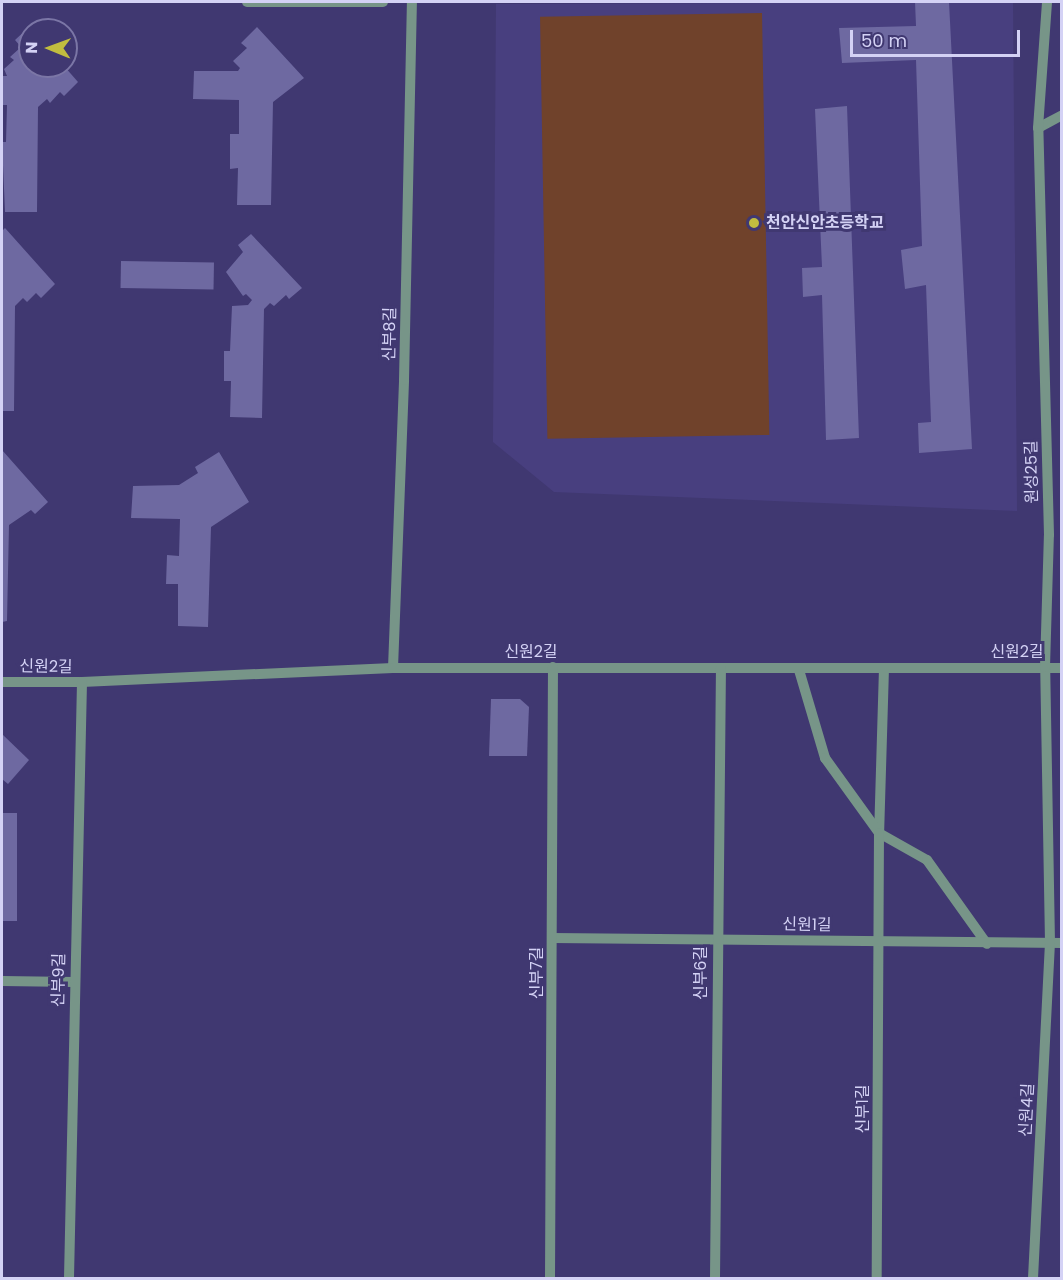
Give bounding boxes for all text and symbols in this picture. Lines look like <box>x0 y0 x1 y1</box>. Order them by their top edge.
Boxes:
north arrow <box>18 18 78 78</box>
scale bar <box>853 18 1022 56</box>
text: 50 m <box>861 28 907 53</box>
text: N <box>20 41 43 54</box>
place label: 천안신안초등학교 <box>766 213 884 233</box>
marker: 천안신안초등학교 <box>747 216 761 230</box>
street label: 신부8길 <box>380 307 400 361</box>
street label: 원성25길 <box>1022 440 1042 504</box>
street label: 신원2길 <box>504 642 558 662</box>
street label: 신원2길 <box>990 642 1044 662</box>
street label: 신원2길 <box>19 657 73 677</box>
street label: 신원1길 <box>782 915 832 935</box>
street label: 신부6길 <box>691 946 711 1000</box>
street label: 신부7길 <box>527 947 547 999</box>
street label: 신부9길 <box>49 953 69 1007</box>
street label: 신원4길 <box>1016 1082 1038 1138</box>
street label: 신부1길 <box>853 1084 873 1134</box>

